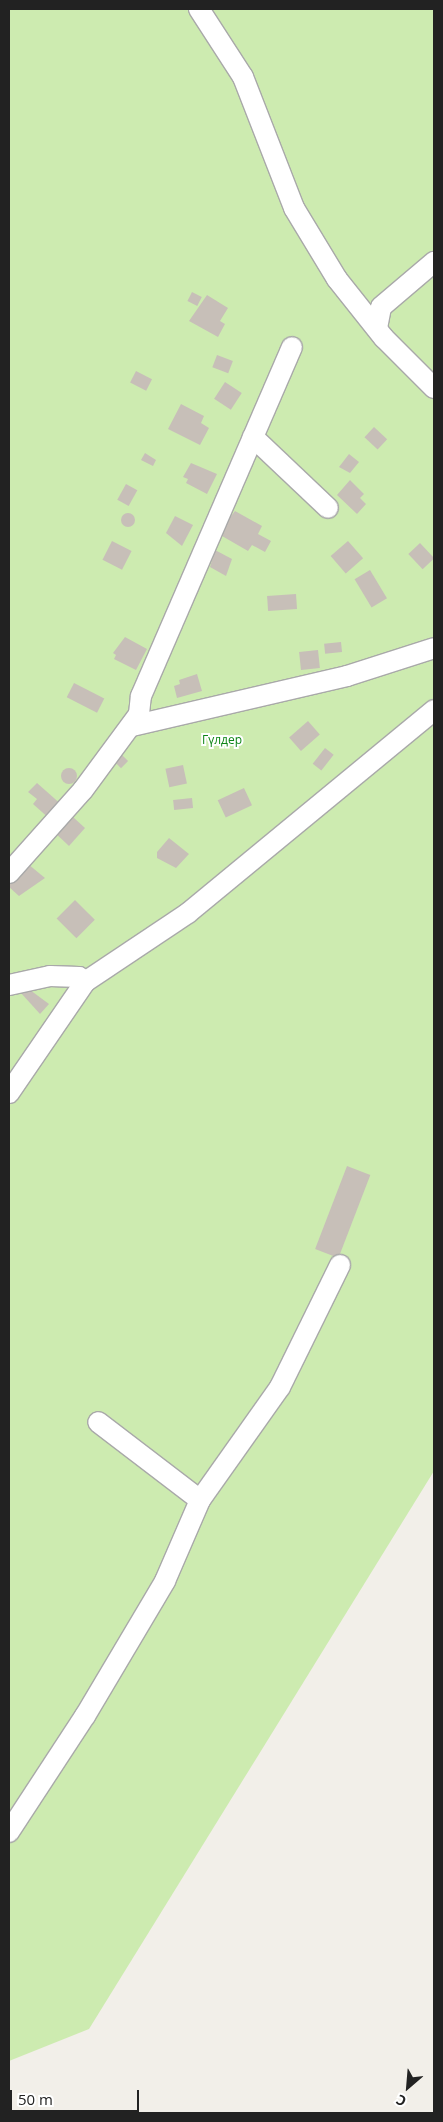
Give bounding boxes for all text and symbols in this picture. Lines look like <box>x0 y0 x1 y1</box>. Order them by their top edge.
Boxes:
park label: Гүлдер <box>202 733 242 747</box>
north arrow <box>383 2062 433 2112</box>
scale bar <box>12 2080 141 2112</box>
text: 50 m <box>18 2089 53 2109</box>
text: С <box>393 2090 409 2111</box>

